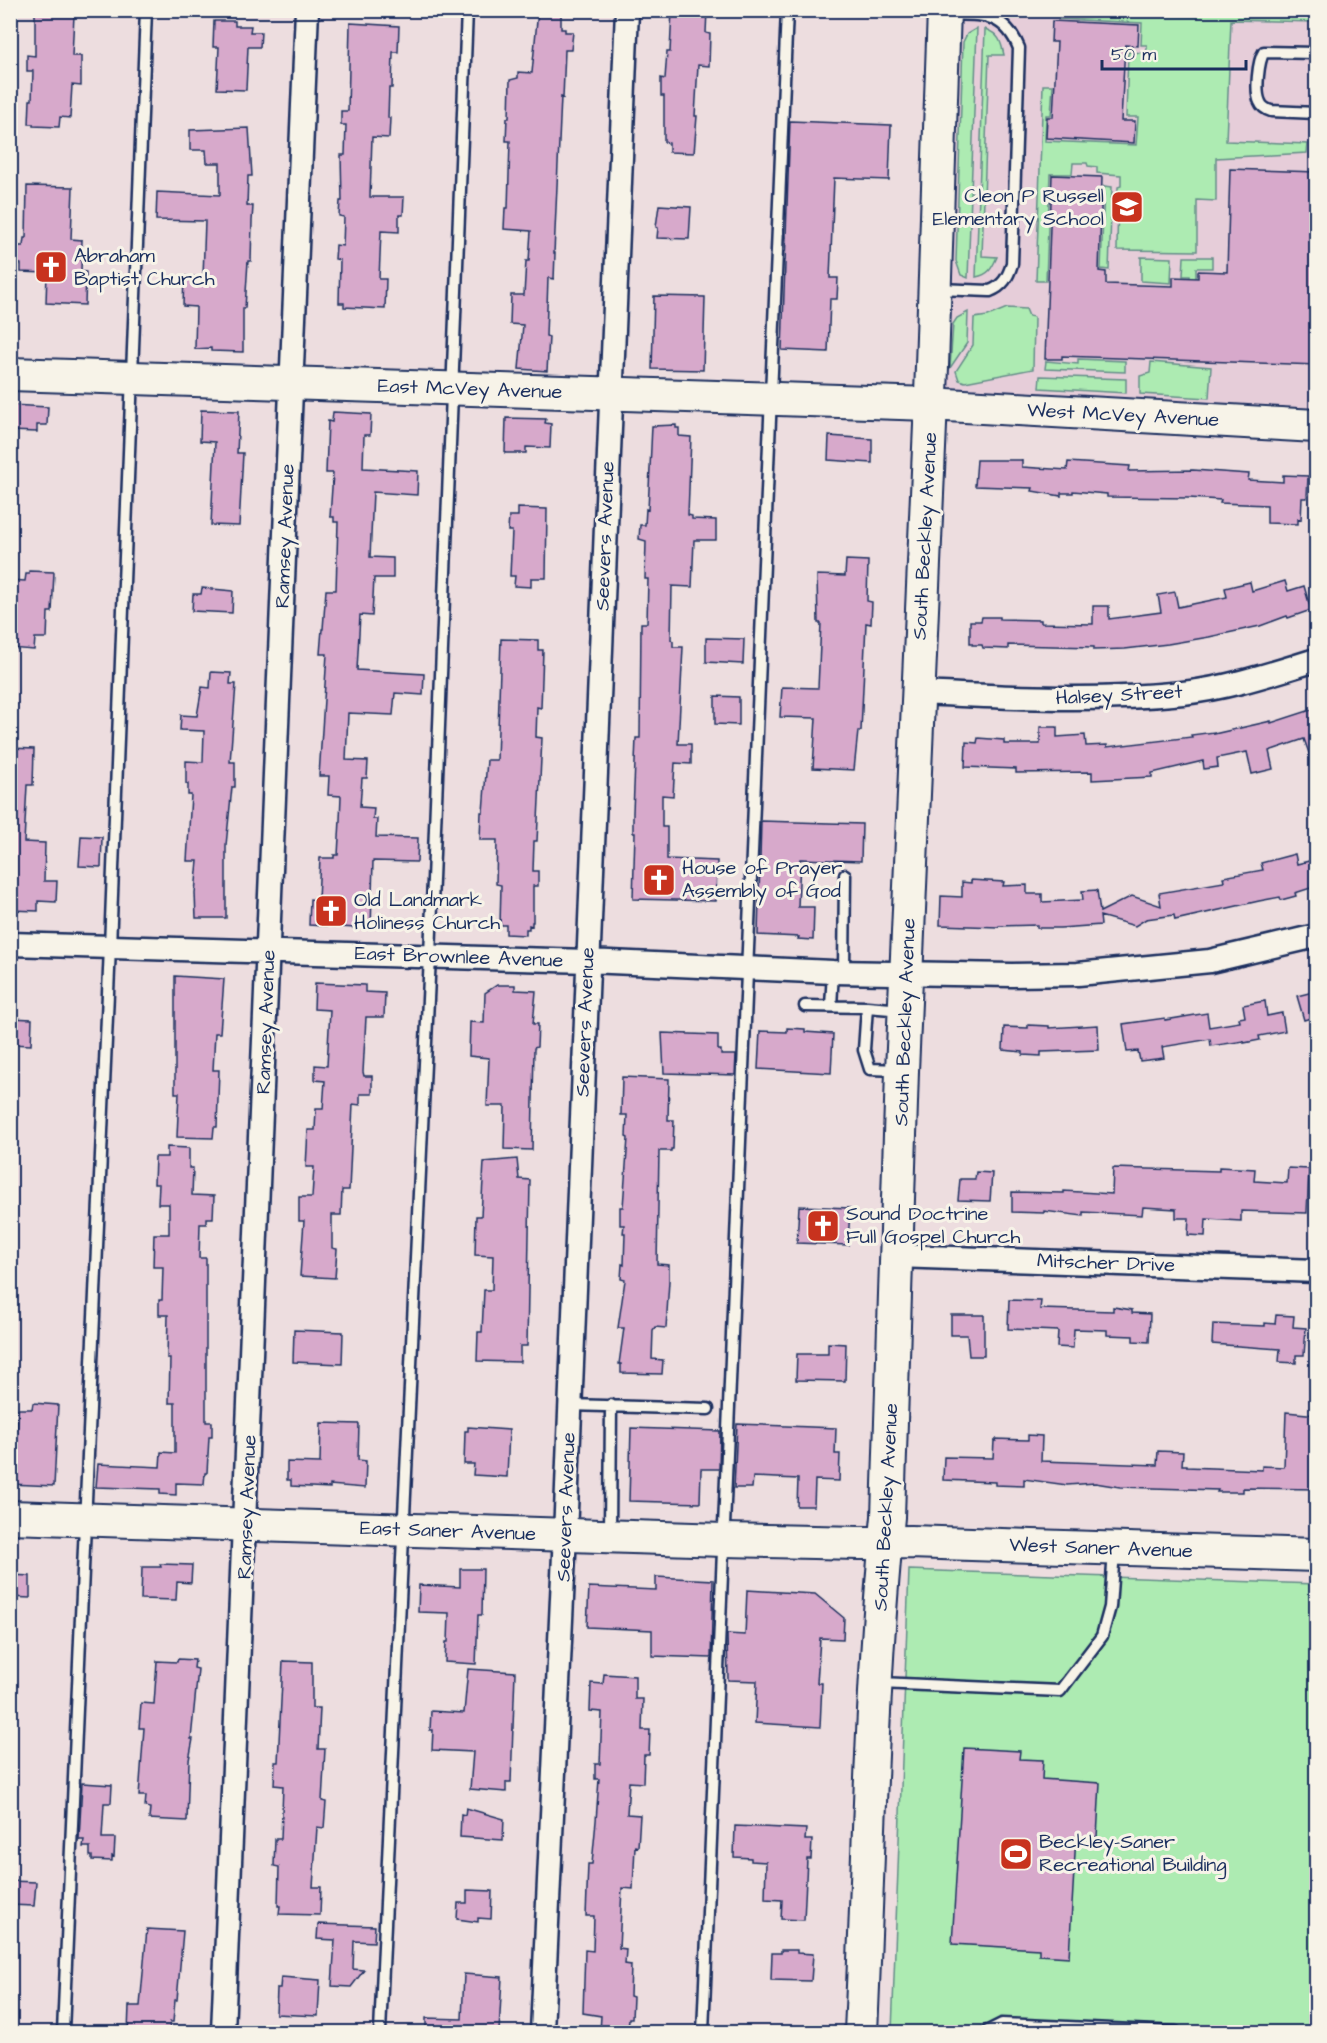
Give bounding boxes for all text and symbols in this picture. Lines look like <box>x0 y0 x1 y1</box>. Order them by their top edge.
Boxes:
scale bar <box>1102 33 1246 71</box>
text: 50 m <box>1111 42 1156 67</box>
place label: Cleon P Russell Elementary School <box>932 182 1104 234</box>
school or university icon: Cleon P Russell Elementary School <box>1109 189 1145 225</box>
place label: Abraham Baptist Church <box>74 242 215 293</box>
church icon: Abraham Baptist Church <box>33 249 69 285</box>
street label: East McVey Avenue <box>377 372 563 407</box>
street label: West McVey Avenue <box>1026 396 1220 435</box>
street label: South Beckley Avenue <box>906 431 945 641</box>
street label: Seevers Avenue <box>588 461 622 611</box>
street label: Ramsey Avenue <box>268 463 303 609</box>
street label: Halsey Street <box>1055 678 1183 713</box>
place label: House of Prayer Assembly of God <box>682 854 842 906</box>
church icon: House of Prayer Assembly of God <box>641 862 677 898</box>
place label: Old Landmark Holiness Church <box>354 886 500 937</box>
church icon: Old Landmark Holiness Church <box>313 893 349 929</box>
street label: South Beckley Avenue <box>887 917 924 1127</box>
street label: East Brownlee Avenue <box>354 939 564 975</box>
street label: Seevers Avenue <box>568 947 602 1097</box>
street label: Ramsey Avenue <box>249 949 284 1095</box>
place label: Sound Doctrine Full Gospel Church <box>846 1200 1020 1251</box>
church icon: Sound Doctrine Full Gospel Church <box>805 1208 841 1244</box>
street label: Mitscher Drive <box>1036 1247 1176 1279</box>
street label: South Beckley Avenue <box>867 1402 906 1612</box>
street label: Seevers Avenue <box>549 1432 583 1582</box>
street label: Ramsey Avenue <box>230 1434 265 1580</box>
street label: East Saner Avenue <box>360 1514 537 1548</box>
street label: West Saner Avenue <box>1009 1531 1193 1565</box>
place label: Beckley-Saner Recreational Building <box>1039 1828 1227 1880</box>
sports icon: Beckley-Saner Recreational Building <box>998 1836 1034 1872</box>

